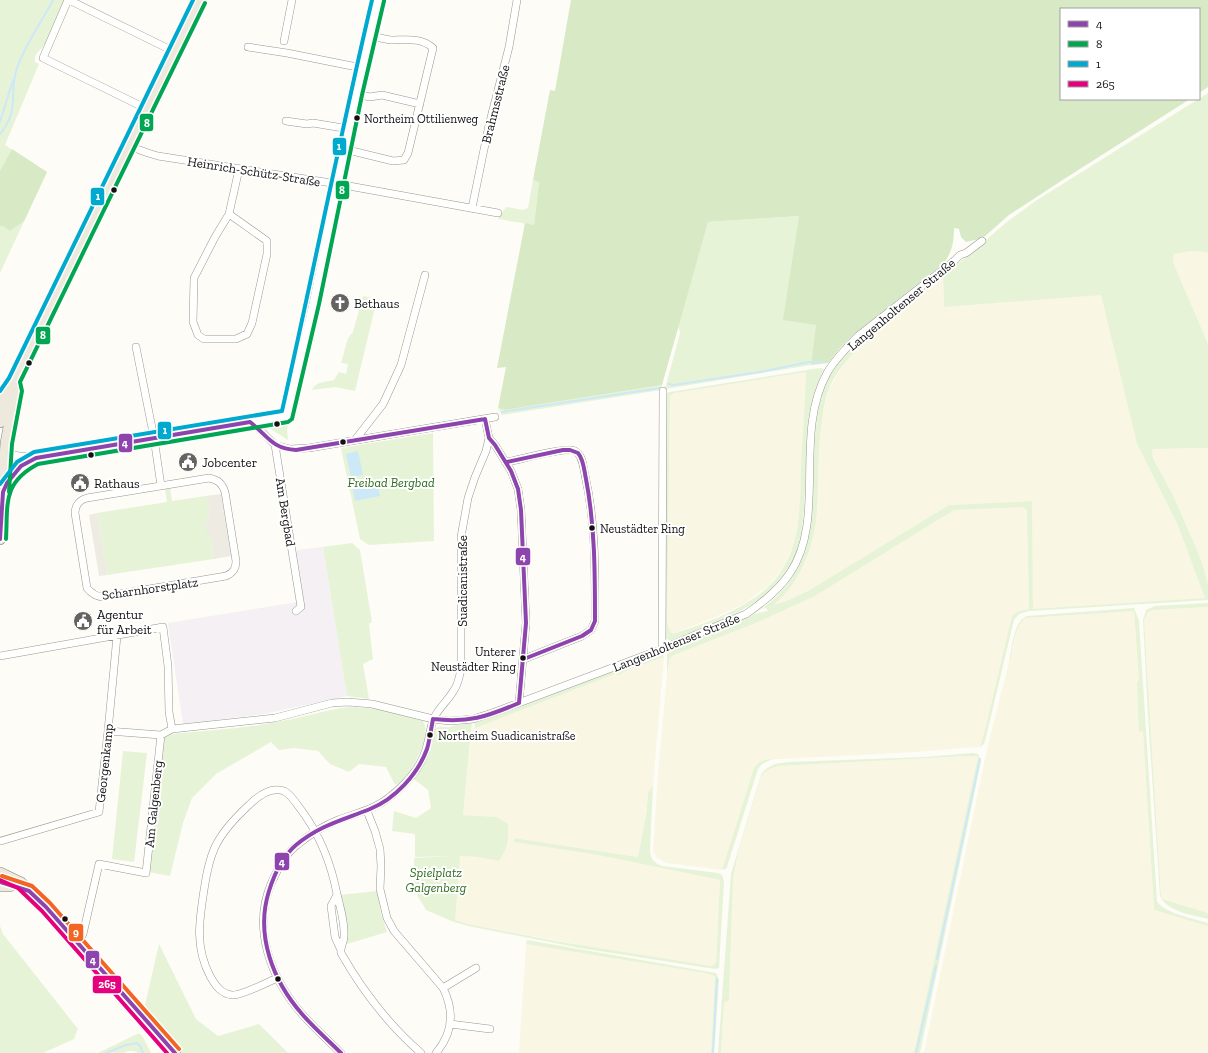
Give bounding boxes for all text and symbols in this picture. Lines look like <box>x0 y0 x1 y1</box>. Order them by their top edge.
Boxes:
legend <box>1060 8 1200 100</box>
text: 4 <box>1096 17 1103 31</box>
text: 8 <box>1096 37 1102 51</box>
text: 1 <box>1096 57 1101 71</box>
street label: Brahmsstraße <box>478 63 513 145</box>
text: 265 <box>1096 77 1115 91</box>
place label: Northeim Ottilienweg <box>364 112 479 126</box>
line badge: 8 <box>139 113 154 132</box>
marker: Northeim Ottilienweg <box>352 113 362 123</box>
text: 8 <box>144 117 150 130</box>
line badge: 1 <box>332 137 347 156</box>
text: 1 <box>337 140 342 153</box>
street label: Heinrich-Schütz-Straße <box>186 154 321 189</box>
line badge: 8 <box>335 180 350 200</box>
text: 8 <box>339 184 345 197</box>
unlabelled marker <box>109 185 119 195</box>
line badge: 1 <box>90 187 105 206</box>
text: 1 <box>96 190 101 203</box>
street label: Langenholtenser Straße <box>845 255 958 354</box>
church icon: Bethaus <box>329 292 351 314</box>
place label: Bethaus <box>354 296 400 311</box>
line badge: 8 <box>35 326 51 345</box>
text: 8 <box>40 329 46 342</box>
unlabelled marker <box>24 358 34 368</box>
unlabelled marker <box>272 419 282 429</box>
line badge: 1 <box>157 421 172 440</box>
text: 1 <box>163 424 168 437</box>
line badge: 4 <box>118 433 133 453</box>
text: 4 <box>122 437 129 450</box>
unlabelled marker <box>338 437 348 447</box>
unlabelled marker <box>86 450 96 460</box>
public building icon: Jobcenter <box>177 451 199 473</box>
place label: Jobcenter <box>202 455 257 470</box>
public building icon: Rathaus <box>69 472 91 494</box>
park label: Freibad Bergbad <box>347 475 435 490</box>
place label: Rathaus <box>94 476 140 491</box>
street label: Am Bergbad <box>273 477 298 548</box>
place label: Neustädter Ring <box>600 522 685 536</box>
marker: Neustädter Ring <box>587 523 597 533</box>
street label: Suadicanistraße <box>455 535 470 627</box>
line badge: 4 <box>515 547 531 566</box>
text: 4 <box>520 551 527 564</box>
street label: Scharnhorstplatz <box>101 574 199 603</box>
place label: Agentur für Arbeit <box>97 607 152 637</box>
public building icon: Agentur für Arbeit <box>72 610 94 632</box>
street label: Langenholtenser Straße <box>611 610 742 675</box>
place label: Unterer Neustädter Ring <box>431 645 516 674</box>
marker: Unterer Neustädter Ring <box>518 653 528 663</box>
street label: Georgenkamp <box>93 723 116 803</box>
place label: Northeim Suadicanistraße <box>438 729 576 743</box>
marker: Northeim Suadicanistraße <box>425 730 435 740</box>
street label: Am Galgenberg <box>141 760 166 848</box>
line badge: 4 <box>274 852 290 871</box>
text: 4 <box>279 856 286 869</box>
park label: Spielplatz Galgenberg <box>406 865 467 895</box>
unlabelled marker <box>60 914 70 924</box>
line badge: 9 <box>68 923 84 942</box>
text: 9 <box>73 926 79 939</box>
line badge: 4 <box>85 950 100 969</box>
text: 4 <box>90 954 97 967</box>
unlabelled marker <box>273 974 283 984</box>
line badge: 265 <box>92 975 122 994</box>
text: 265 <box>98 978 116 991</box>

